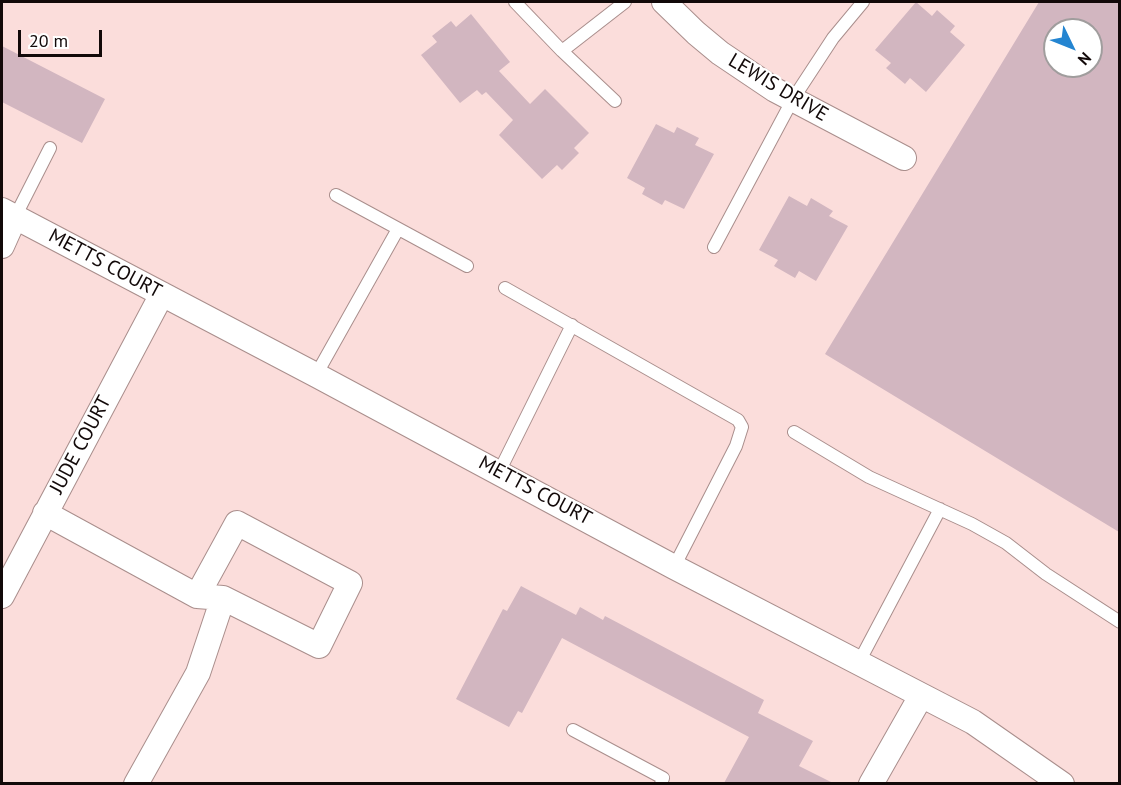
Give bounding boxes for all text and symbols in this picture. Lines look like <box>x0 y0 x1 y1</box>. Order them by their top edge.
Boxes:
scale bar <box>21 18 105 56</box>
north arrow <box>1043 18 1103 78</box>
text: 20 m <box>29 29 68 52</box>
text: N <box>1074 48 1096 70</box>
street label: LEWIS DRIVE <box>724 49 832 127</box>
street label: METTS COURT <box>44 224 166 304</box>
street label: JUDE COURT <box>45 392 117 498</box>
street label: METTS COURT <box>474 451 596 531</box>

